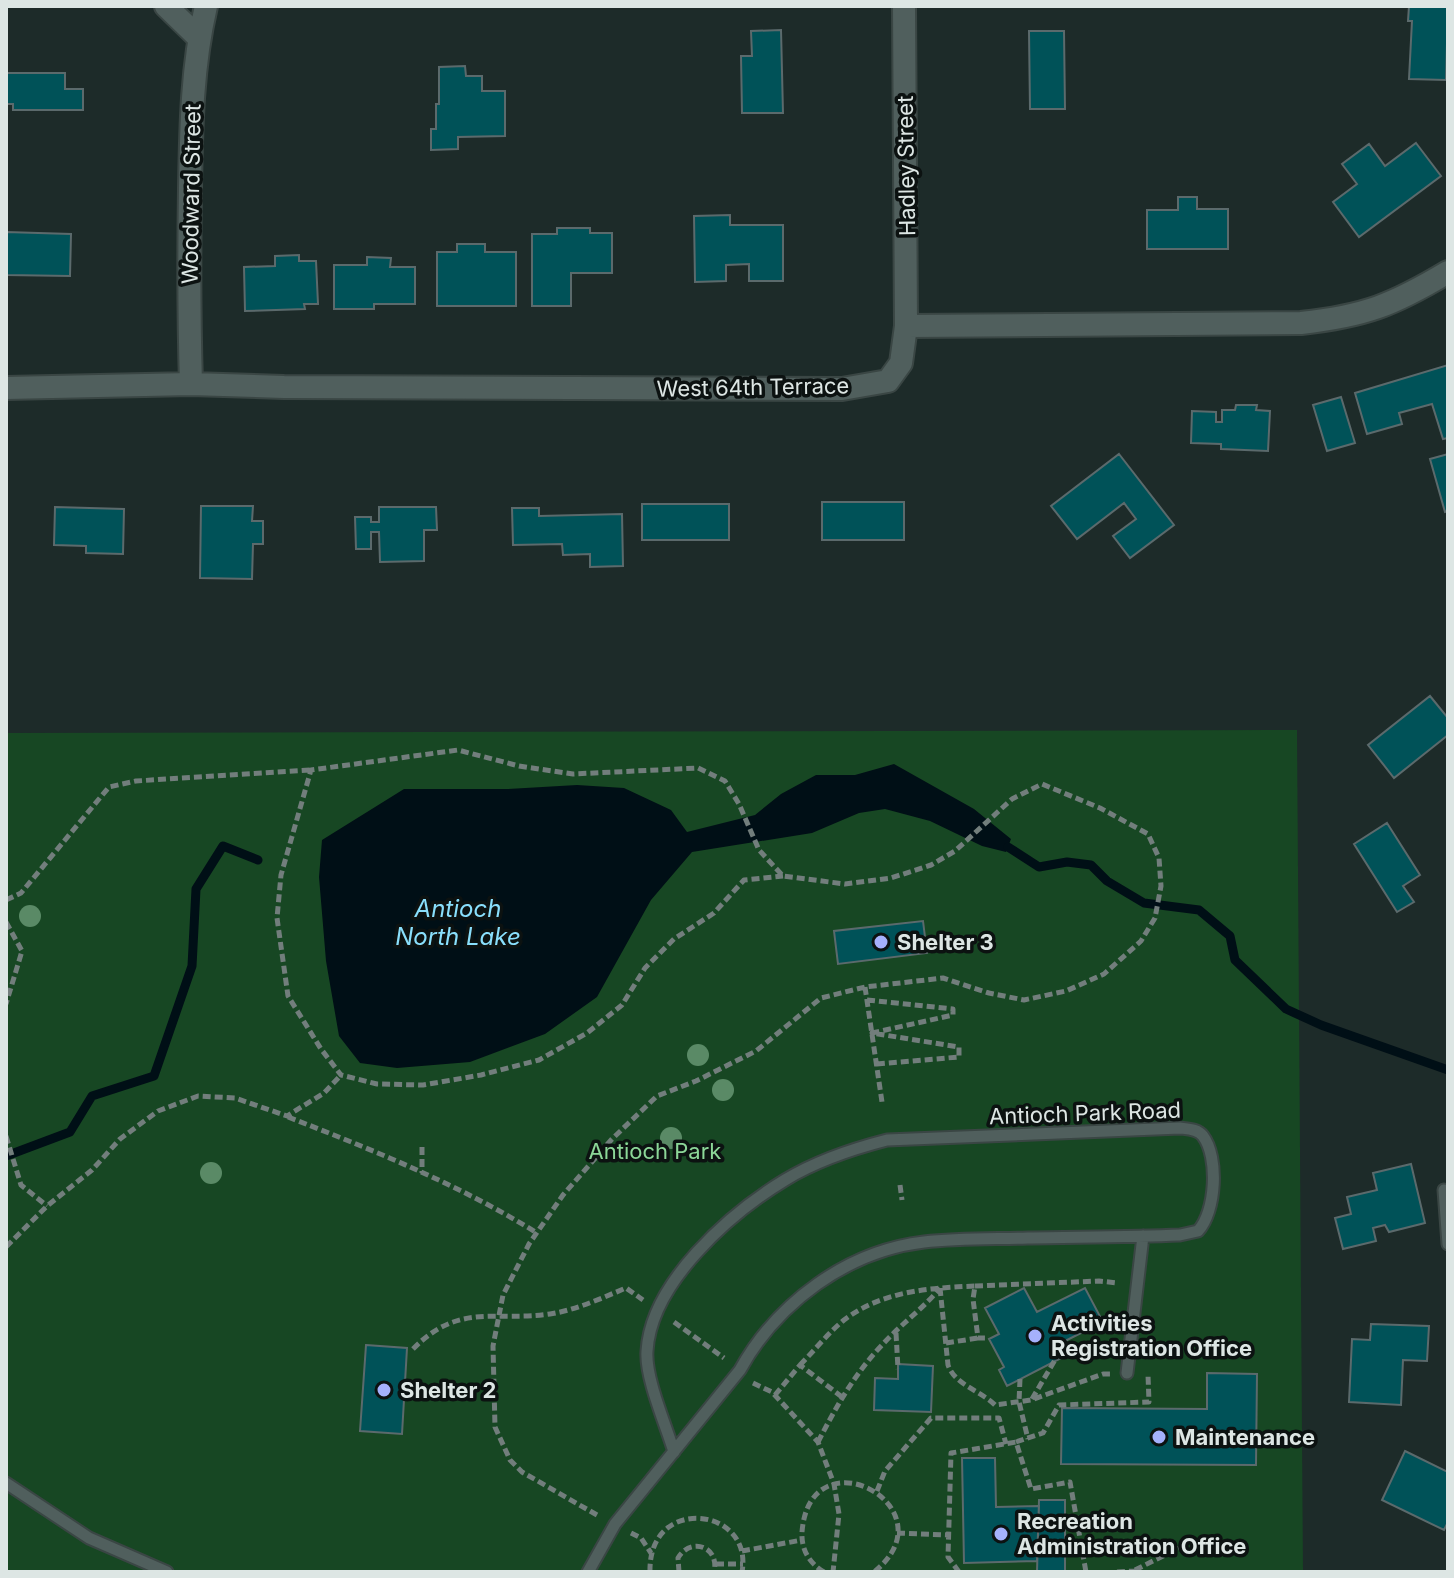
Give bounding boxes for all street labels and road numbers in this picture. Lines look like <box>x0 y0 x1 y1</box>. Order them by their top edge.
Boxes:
street label: Hadley Street <box>892 96 920 236</box>
street label: Woodward Street <box>176 104 206 284</box>
street label: West 64th Terrace <box>656 372 850 402</box>
street label: Antioch Park Road <box>989 1097 1181 1129</box>

